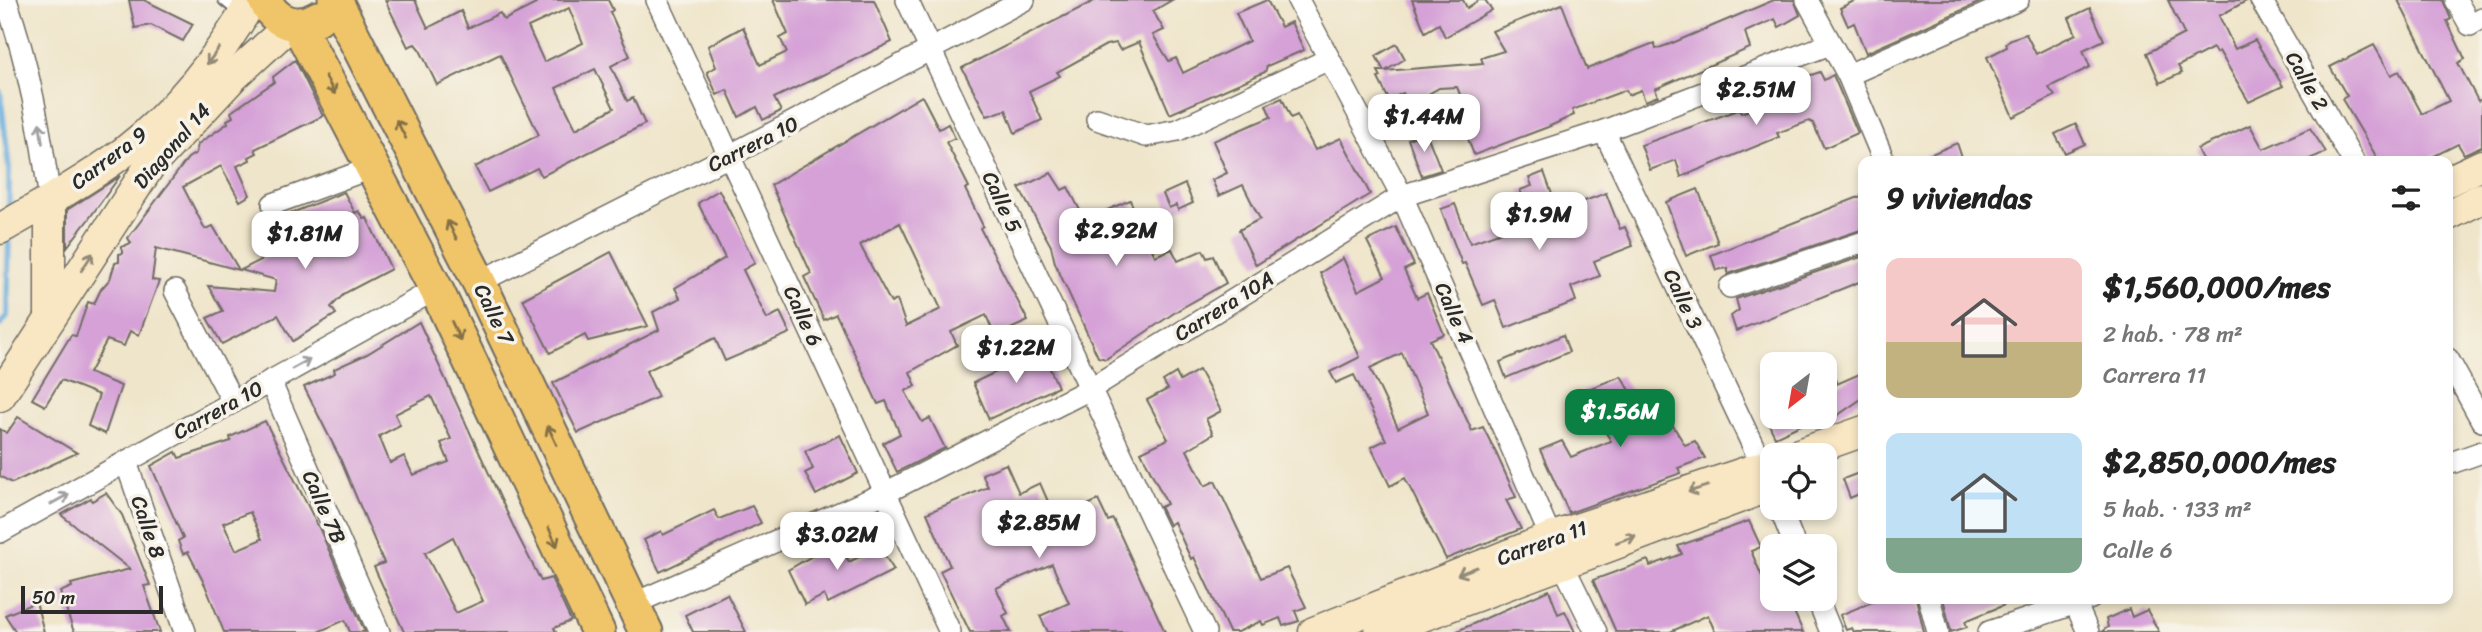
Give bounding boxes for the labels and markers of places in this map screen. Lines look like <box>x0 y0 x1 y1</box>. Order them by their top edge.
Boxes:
pin: $2.51M <box>1699 68 1813 127</box>
pin: $1.44M <box>1367 94 1481 154</box>
pin: $1.9M <box>1490 192 1588 252</box>
pin: $2.92M <box>1059 208 1173 268</box>
pin: $1.81M <box>248 212 362 271</box>
pin: $1.22M <box>959 326 1073 385</box>
pin: $1.56M <box>1563 390 1677 449</box>
pin: $2.85M <box>982 500 1096 560</box>
pin: $3.02M <box>780 512 894 572</box>

